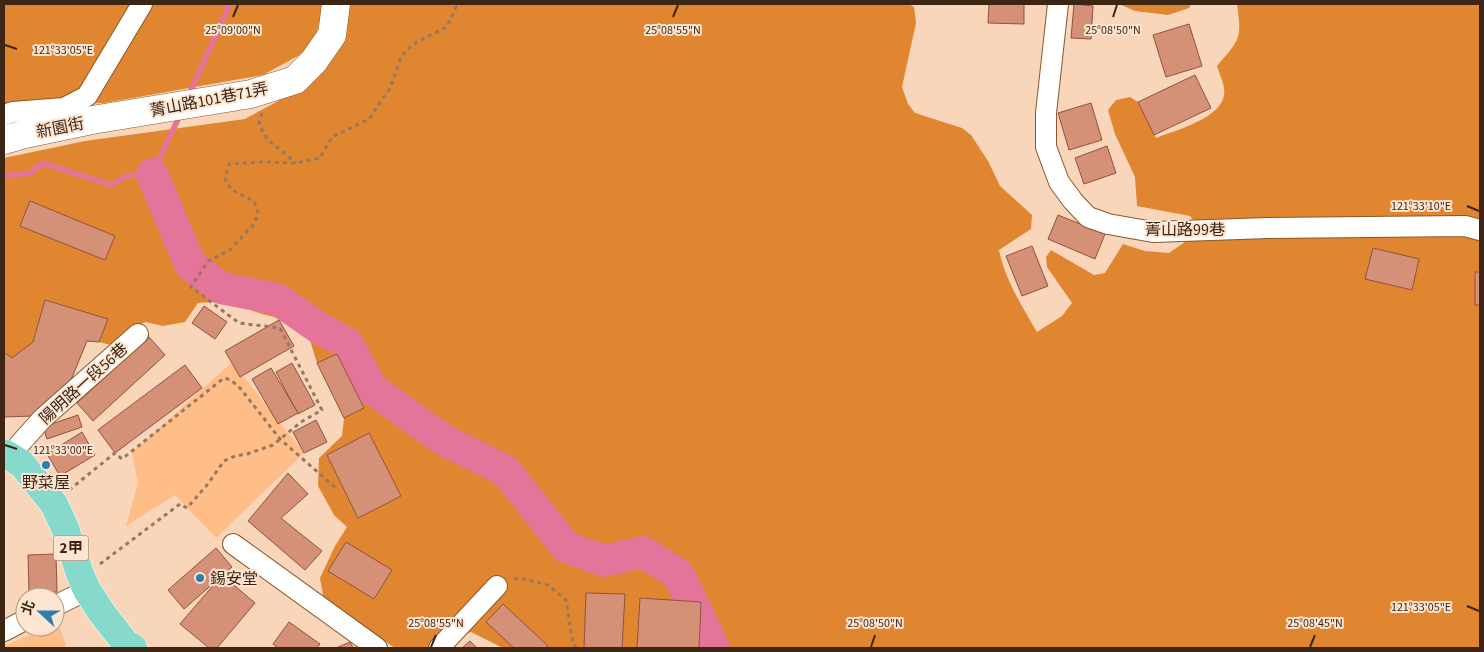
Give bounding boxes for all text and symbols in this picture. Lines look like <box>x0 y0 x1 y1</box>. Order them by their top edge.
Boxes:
text: 25°09'00"N <box>205 22 261 39</box>
text: 25°08'55"N <box>645 22 701 39</box>
text: 25°08'50"N <box>1085 22 1141 39</box>
text: 121°33'05"E <box>33 42 93 59</box>
street label: 菁山路101巷71弄 <box>148 78 270 122</box>
street label: 新園街 <box>35 113 86 143</box>
text: 121°33'10"E <box>1391 198 1451 215</box>
street label: 菁山路99巷 <box>1145 219 1225 241</box>
street label: 陽明路一段56巷 <box>35 338 133 429</box>
text: 121°33'00"E <box>33 442 93 459</box>
marker: 野菜屋 <box>40 459 52 471</box>
place label: 野菜屋 <box>22 472 70 494</box>
road number: 2甲 <box>54 536 88 560</box>
place label: 錫安堂 <box>210 568 258 590</box>
marker: 錫安堂 <box>194 572 206 584</box>
north arrow <box>15 587 65 637</box>
text: 北 <box>17 598 41 618</box>
text: 121°33'05"E <box>1391 599 1451 616</box>
text: 25°08'55"N <box>408 615 464 632</box>
text: 25°08'50"N <box>847 615 903 632</box>
text: 25°08'45"N <box>1287 615 1343 632</box>

